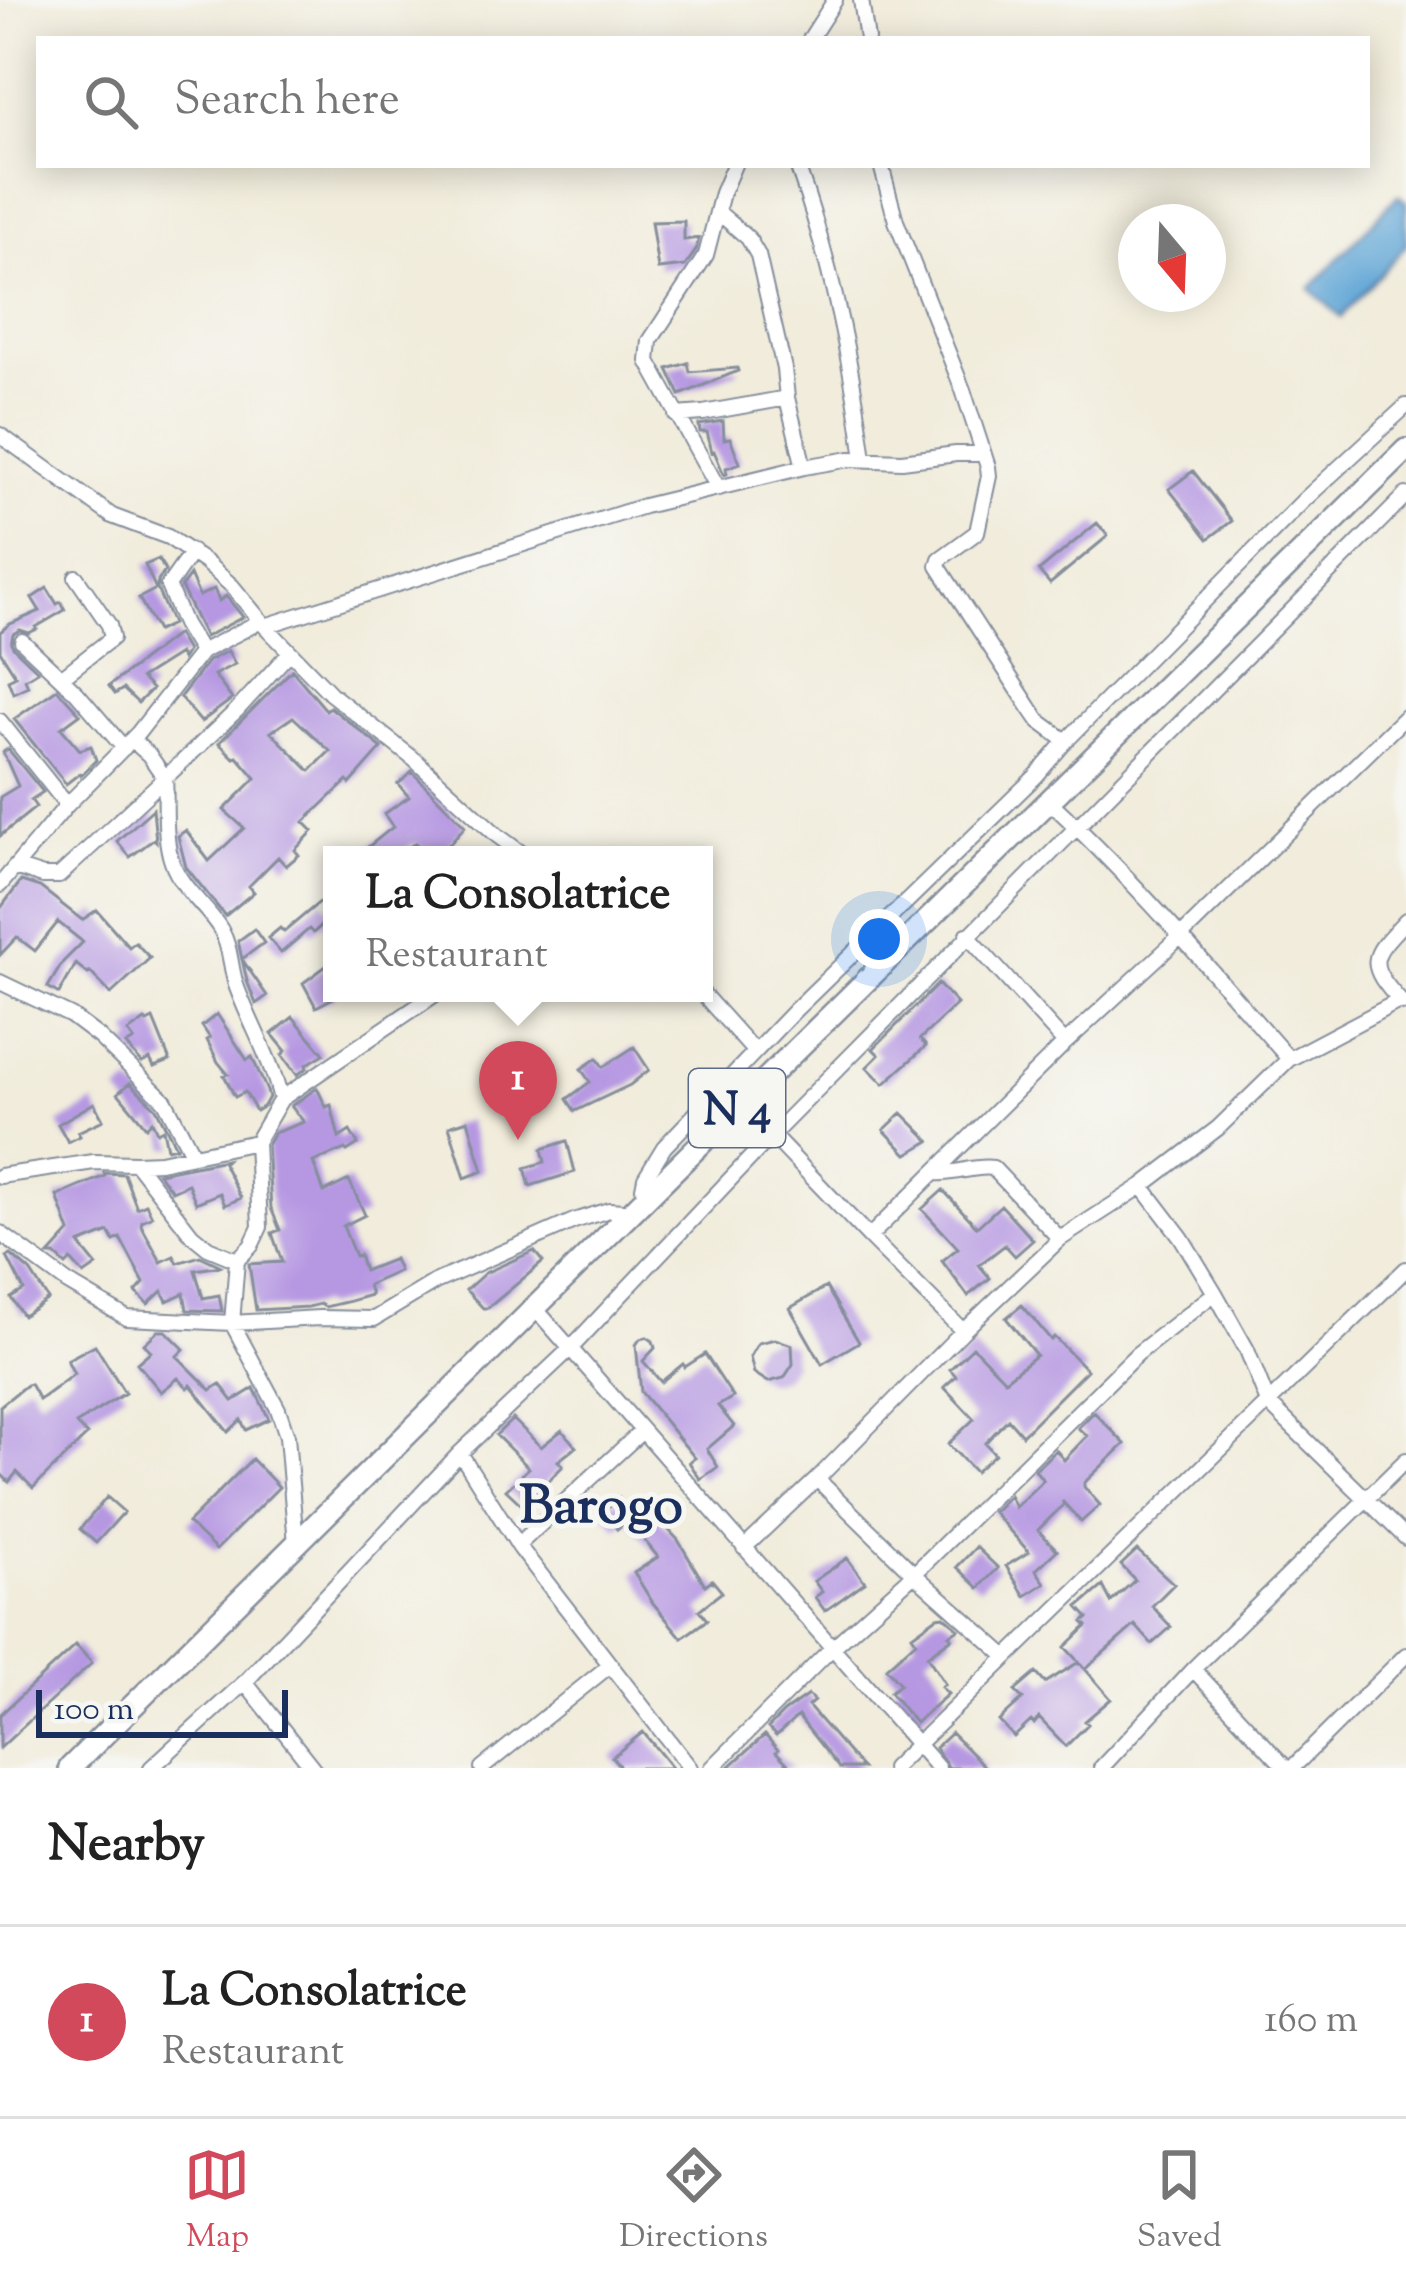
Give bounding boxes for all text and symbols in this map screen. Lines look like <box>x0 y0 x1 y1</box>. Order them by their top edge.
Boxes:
search box <box>36 36 1370 168</box>
icon: search <box>78 69 144 135</box>
text: Search here <box>174 70 400 135</box>
north arrow <box>1118 204 1226 312</box>
popup <box>323 846 713 1002</box>
text: La Consolatrice <box>366 864 670 929</box>
your location <box>849 909 909 969</box>
text: Restaurant <box>366 929 548 985</box>
pin: 1 <box>479 1041 557 1140</box>
road number: N 4 <box>689 1069 785 1147</box>
district label: Barogo <box>519 1470 683 1548</box>
scale bar <box>36 1684 288 1737</box>
text: 100 m <box>54 1687 134 1735</box>
text: Nearby <box>48 1810 205 1883</box>
text: La Consolatrice <box>162 1961 467 2026</box>
text: 1 <box>80 1994 94 2050</box>
text: 160 m <box>1264 1994 1358 2050</box>
text: Restaurant <box>162 2026 344 2082</box>
tab: Map <box>184 2142 250 2262</box>
tab: Directions <box>619 2142 768 2262</box>
tab: Saved <box>1137 2142 1222 2262</box>

